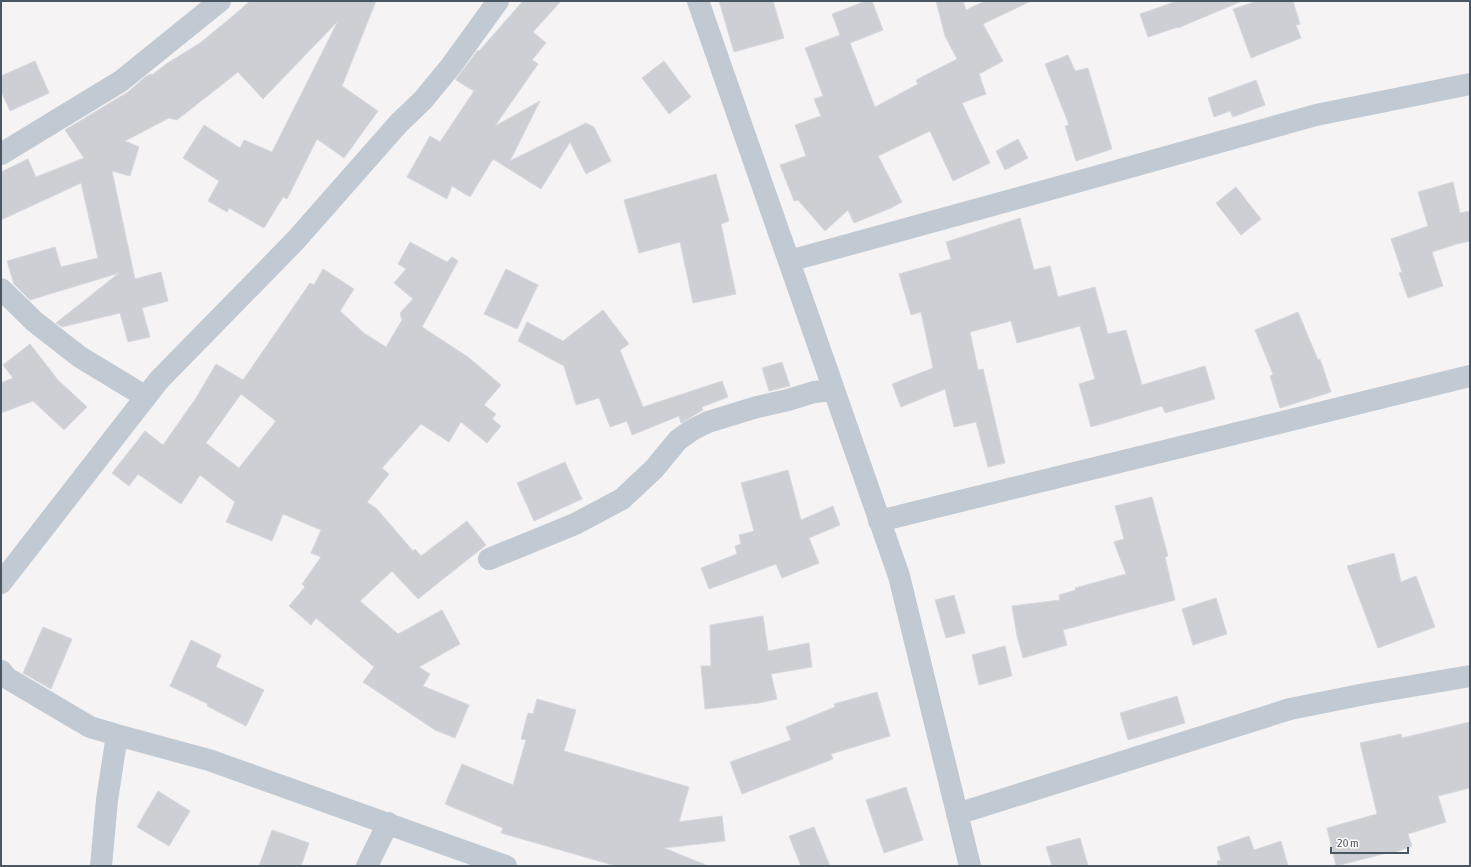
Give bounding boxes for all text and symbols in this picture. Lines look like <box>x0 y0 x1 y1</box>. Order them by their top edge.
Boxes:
scale bar <box>1331 829 1408 855</box>
text: 20 m <box>1337 836 1359 850</box>

